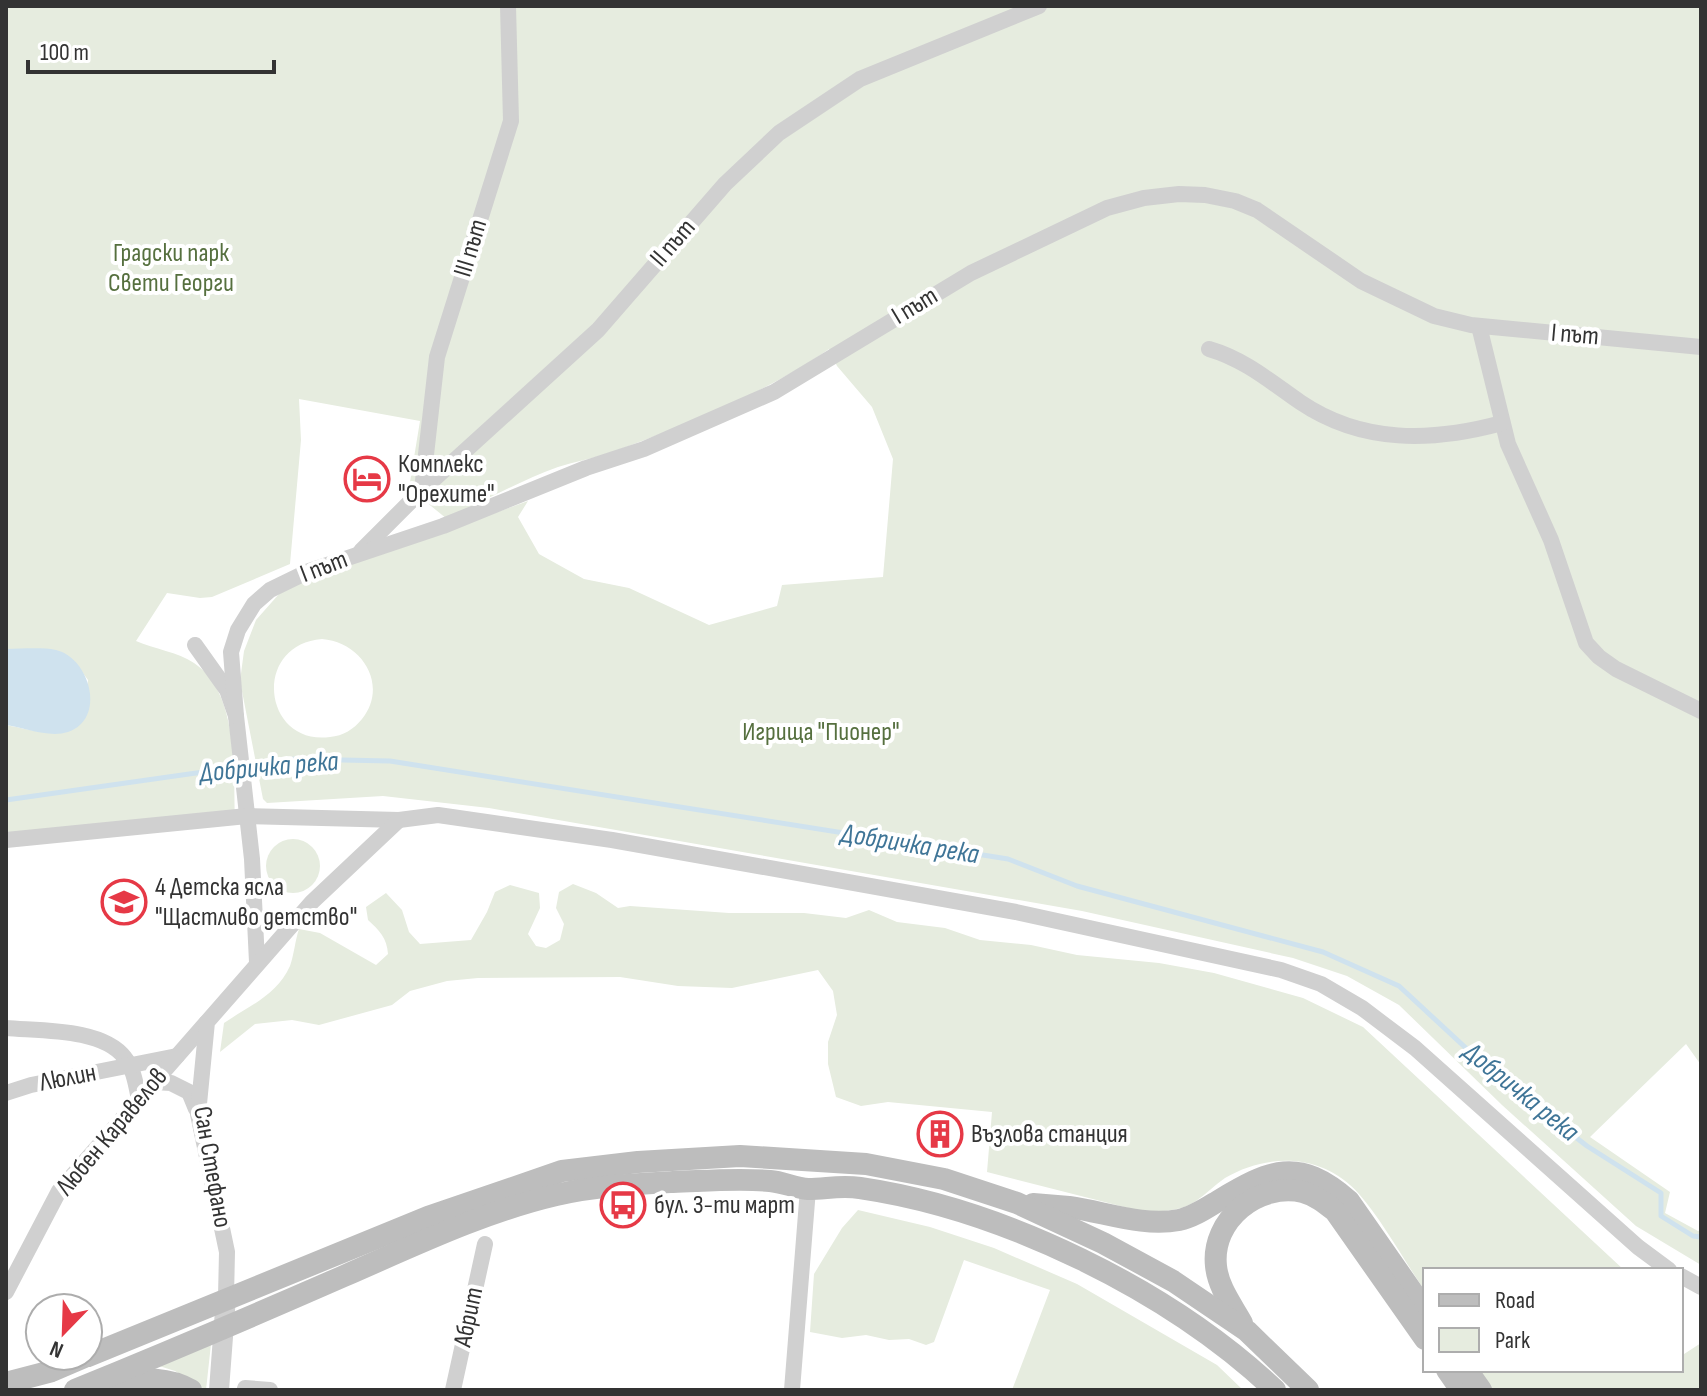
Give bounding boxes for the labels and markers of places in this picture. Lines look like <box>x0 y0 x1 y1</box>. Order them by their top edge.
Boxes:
place label: Комплекс "Орехите" <box>398 449 495 510</box>
hotel icon: Комплекс "Орехите" <box>343 455 391 503</box>
place label: 4 Детска ясла "Щастливо детство" <box>155 872 357 933</box>
school or university icon: 4 Детска ясла "Щастливо детство" <box>100 878 148 926</box>
building icon: Възлова станция <box>916 1110 964 1158</box>
place label: Възлова станция <box>971 1119 1128 1150</box>
bus stop icon: бул. 3-ти март <box>599 1181 647 1229</box>
place label: бул. 3-ти март <box>654 1190 795 1221</box>

